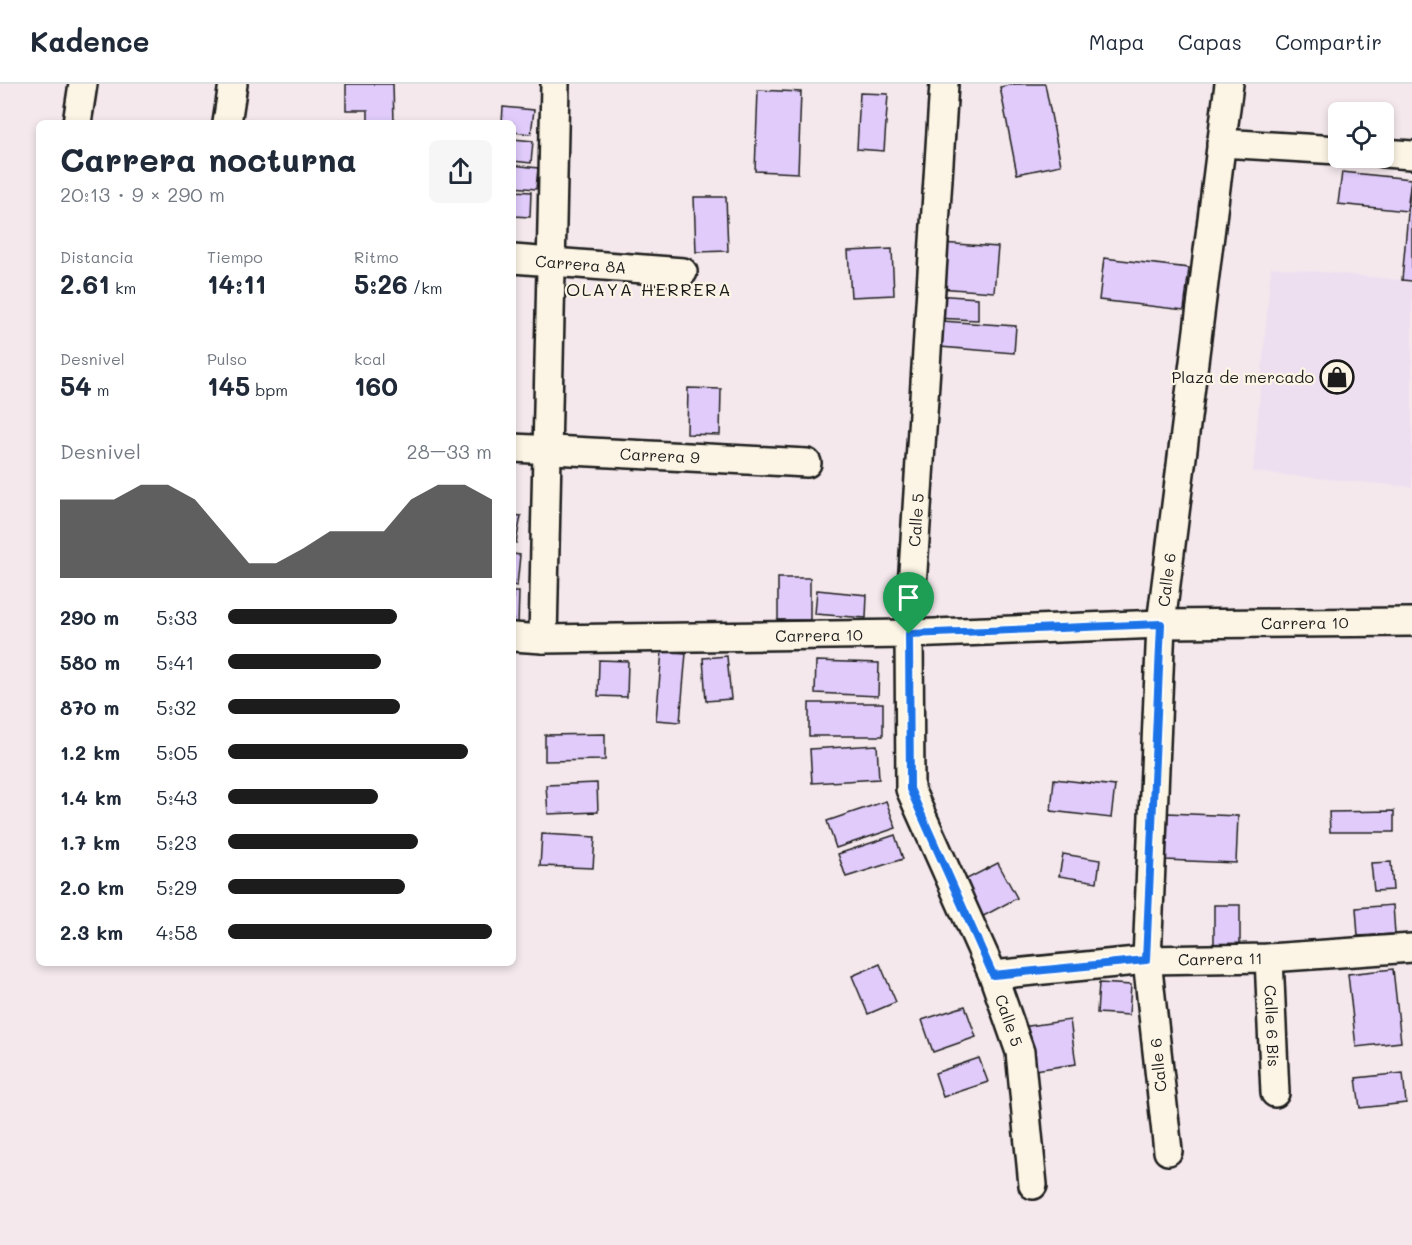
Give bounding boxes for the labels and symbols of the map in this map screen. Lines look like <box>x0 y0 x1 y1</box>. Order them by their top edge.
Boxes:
street label: Carrera 8A <box>535 250 627 278</box>
district label: OLAYA HERRERA <box>566 277 732 301</box>
shop icon: Plaza de mercado <box>1319 359 1355 395</box>
place label: Plaza de mercado <box>1171 366 1314 387</box>
street label: Carrera 9 <box>619 442 700 468</box>
street label: Calle 5 <box>903 492 928 548</box>
street label: Calle 6 <box>1152 552 1180 608</box>
pin <box>883 572 934 634</box>
street label: Carrera 10 <box>1261 612 1349 633</box>
street label: Carrera 10 <box>775 624 863 646</box>
street label: Carrera 11 <box>1178 947 1263 969</box>
street label: Calle 6 Bis <box>1260 985 1285 1067</box>
street label: Calle 5 <box>991 991 1028 1049</box>
street label: Calle 6 <box>1144 1037 1171 1093</box>

